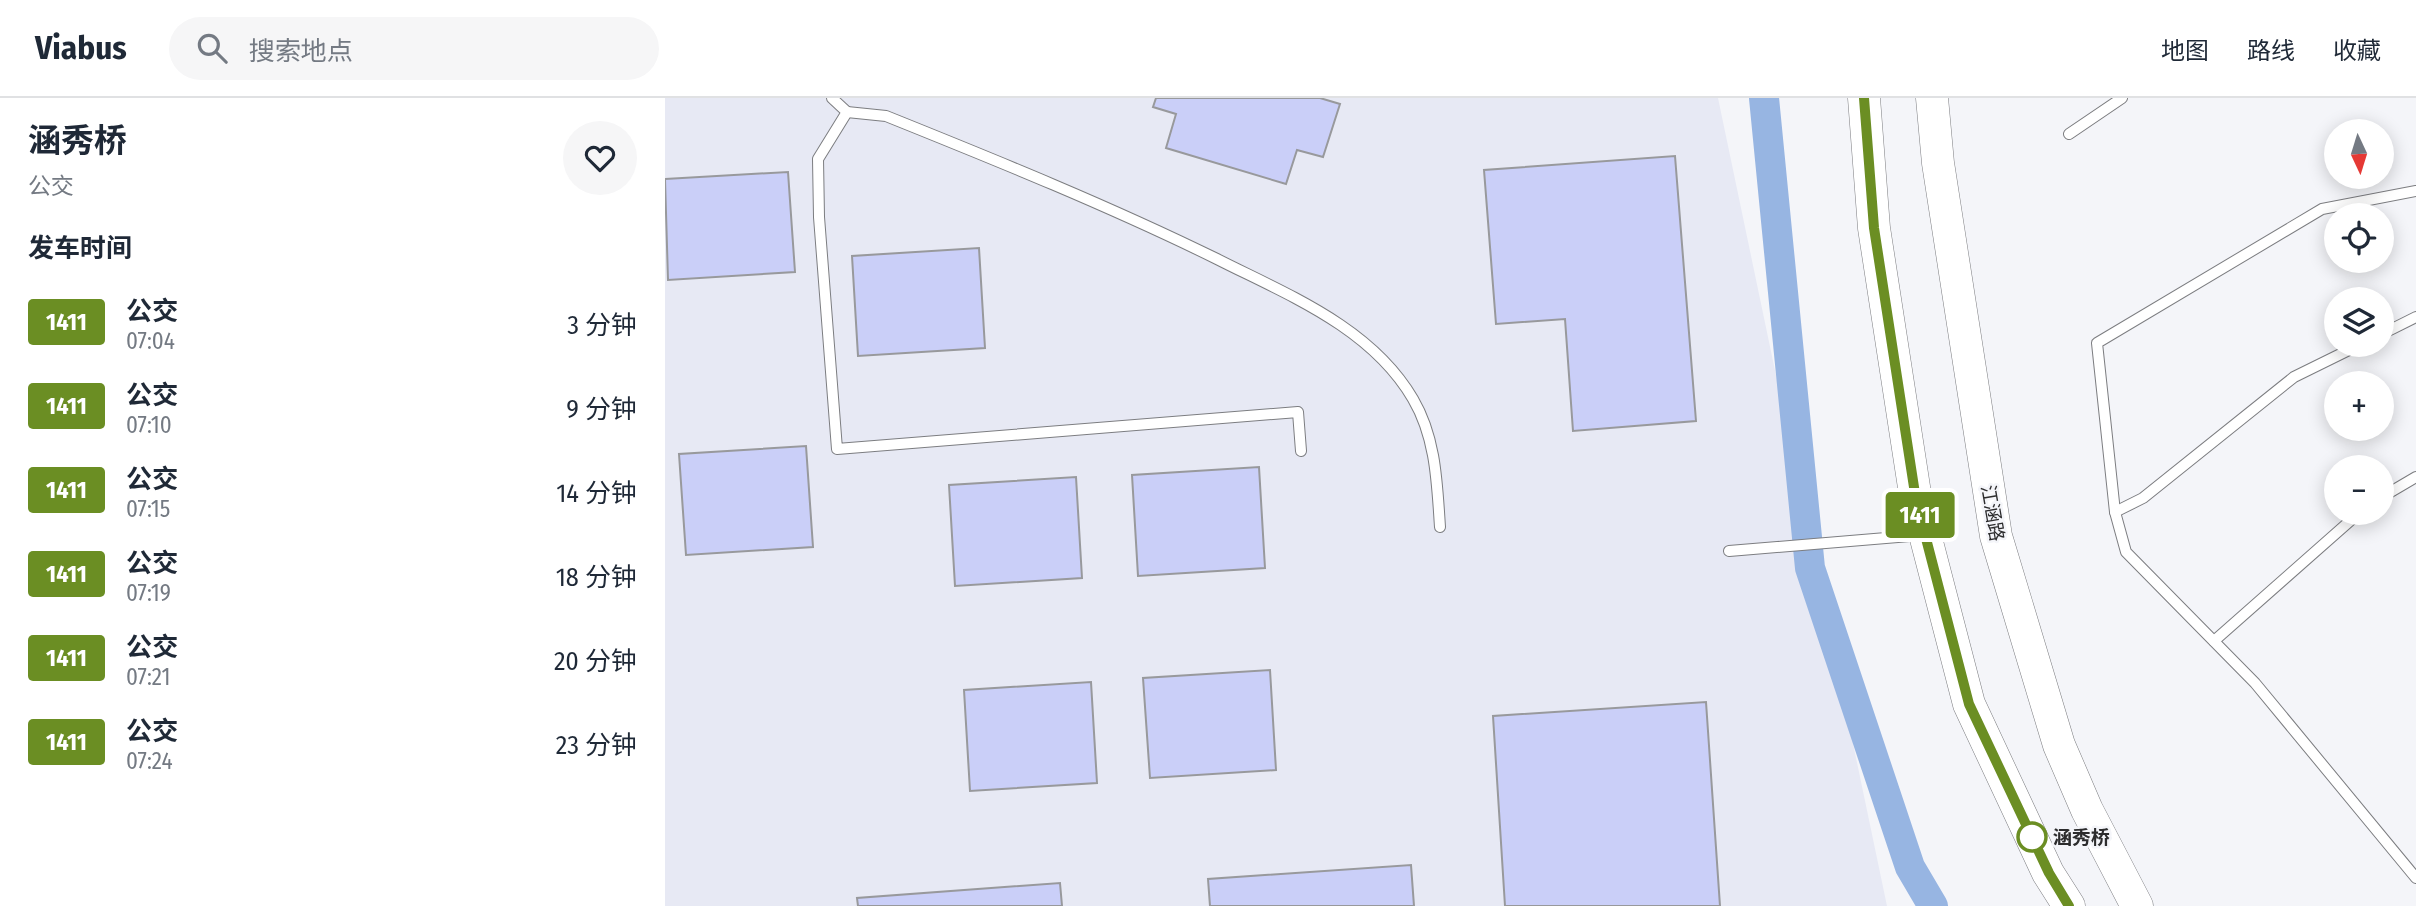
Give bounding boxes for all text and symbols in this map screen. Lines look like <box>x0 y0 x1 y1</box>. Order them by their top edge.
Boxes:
search box <box>169 17 659 80</box>
text: Viabus <box>35 28 127 68</box>
icon: search <box>193 29 231 67</box>
text: 搜索地点 <box>249 36 353 67</box>
text: 地图 <box>2161 37 2209 65</box>
text: 路线 <box>2247 37 2295 65</box>
text: 收藏 <box>2333 37 2381 65</box>
north arrow <box>2324 119 2394 189</box>
map controls <box>2324 119 2394 525</box>
text: 涵秀桥 <box>28 121 127 161</box>
button: heart <box>563 121 637 195</box>
text: 公交 <box>28 172 74 200</box>
button: locate <box>2324 203 2394 273</box>
text: 发车时间 <box>28 233 132 264</box>
button: layers <box>2324 287 2394 357</box>
text: 公交 <box>126 296 178 327</box>
text: 1411 <box>46 308 87 336</box>
text: 3 分钟 <box>567 310 637 341</box>
text: 07:04 <box>126 327 175 355</box>
button: + <box>2324 371 2394 441</box>
text: 公交 <box>126 380 178 411</box>
text: 1411 <box>46 392 87 420</box>
text: 9 分钟 <box>566 394 637 425</box>
text: 07:10 <box>126 411 172 439</box>
button: − <box>2324 455 2394 525</box>
text: 公交 <box>126 464 178 495</box>
text: 1411 <box>46 476 87 504</box>
text: 14 分钟 <box>556 478 637 509</box>
street label: 江涵路 <box>1976 483 2009 543</box>
line badge: 1411 <box>1871 492 1969 538</box>
text: 07:15 <box>126 495 170 523</box>
text: 1411 <box>1900 501 1940 529</box>
text: 公交 <box>126 548 178 579</box>
text: 1411 <box>46 560 87 588</box>
text: 18 分钟 <box>556 562 637 593</box>
text: 07:19 <box>126 579 171 607</box>
text: 公交 <box>126 632 178 663</box>
text: 1411 <box>46 644 87 672</box>
text: 20 分钟 <box>554 646 637 677</box>
text: 07:21 <box>126 663 170 691</box>
text: 公交 <box>126 716 178 747</box>
text: 1411 <box>46 728 87 756</box>
text: 23 分钟 <box>556 730 637 761</box>
text: 07:24 <box>126 747 173 775</box>
marker: 涵秀桥 <box>2017 822 2047 852</box>
place label: 涵秀桥 <box>2053 826 2110 849</box>

